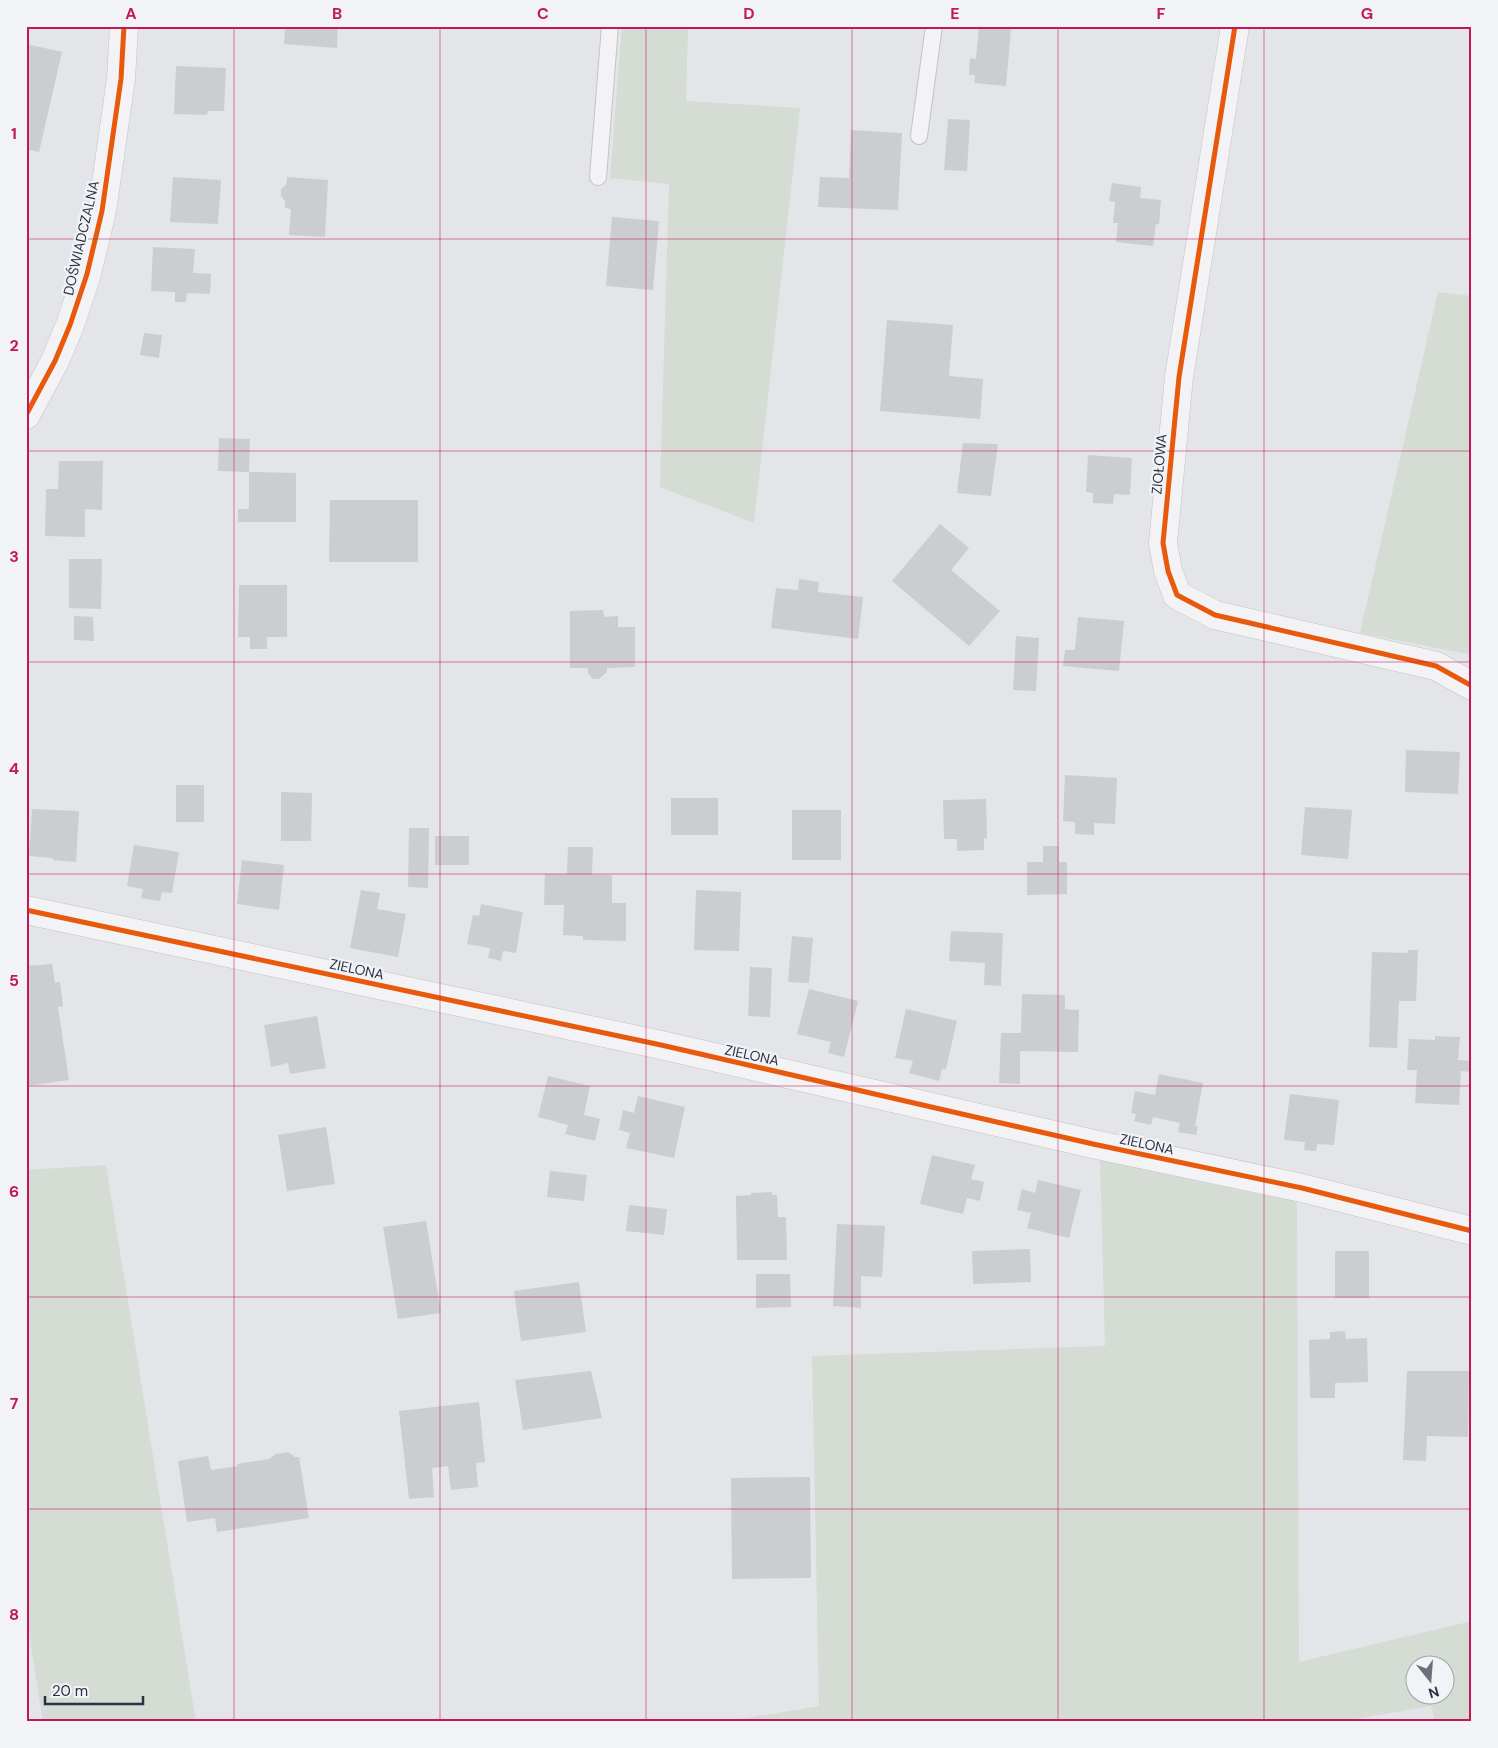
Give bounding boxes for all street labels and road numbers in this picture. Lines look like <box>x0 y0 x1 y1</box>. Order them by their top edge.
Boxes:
street label: DOŚWIADCZALNA <box>59 179 103 297</box>
street label: ZIOŁOWA <box>1147 433 1171 495</box>
street label: ZIELONA <box>328 954 386 984</box>
street label: ZIELONA <box>723 1040 781 1070</box>
street label: ZIELONA <box>1118 1129 1176 1159</box>

